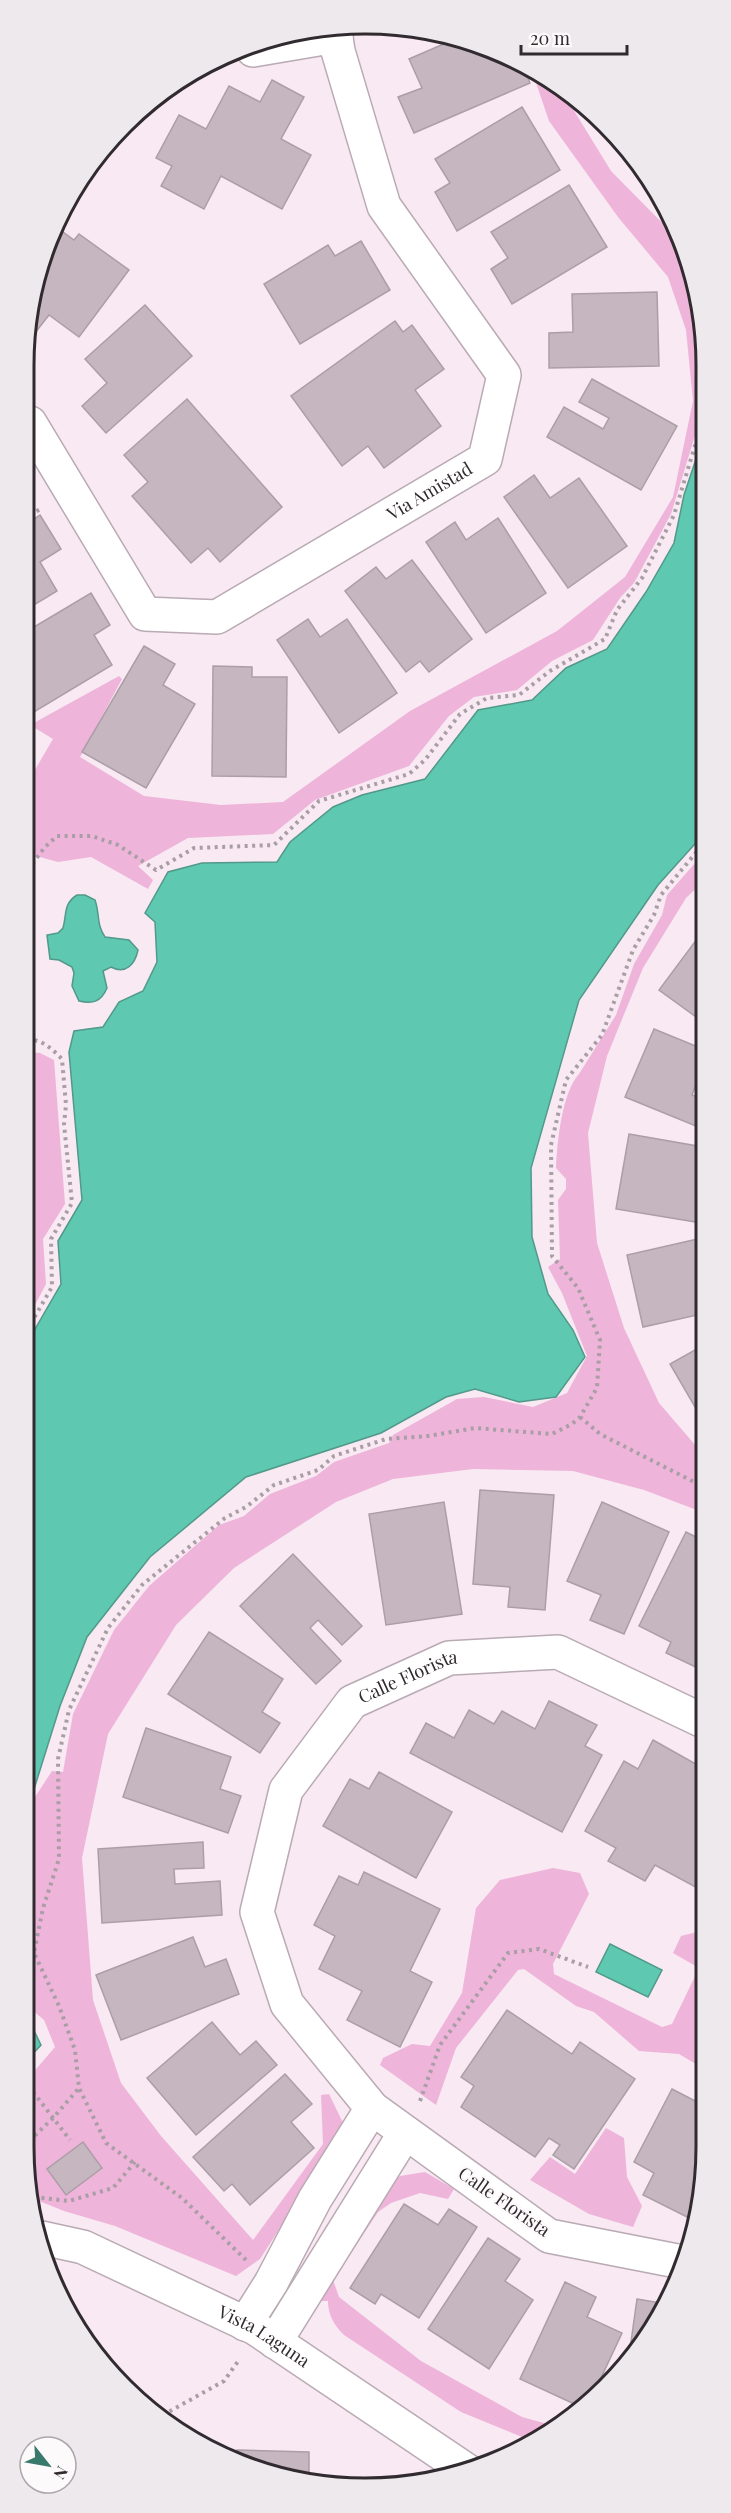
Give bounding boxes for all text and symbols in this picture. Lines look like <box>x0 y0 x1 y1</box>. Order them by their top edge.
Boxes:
scale bar <box>521 18 628 56</box>
text: 20 m <box>530 26 570 50</box>
street label: Via Amistad <box>381 456 477 526</box>
street label: Calle Florista <box>354 1645 458 1709</box>
street label: Calle Florista <box>454 2161 555 2242</box>
street label: Vista Laguna <box>214 2299 315 2373</box>
north arrow <box>18 2435 78 2495</box>
text: N <box>49 2463 73 2484</box>

